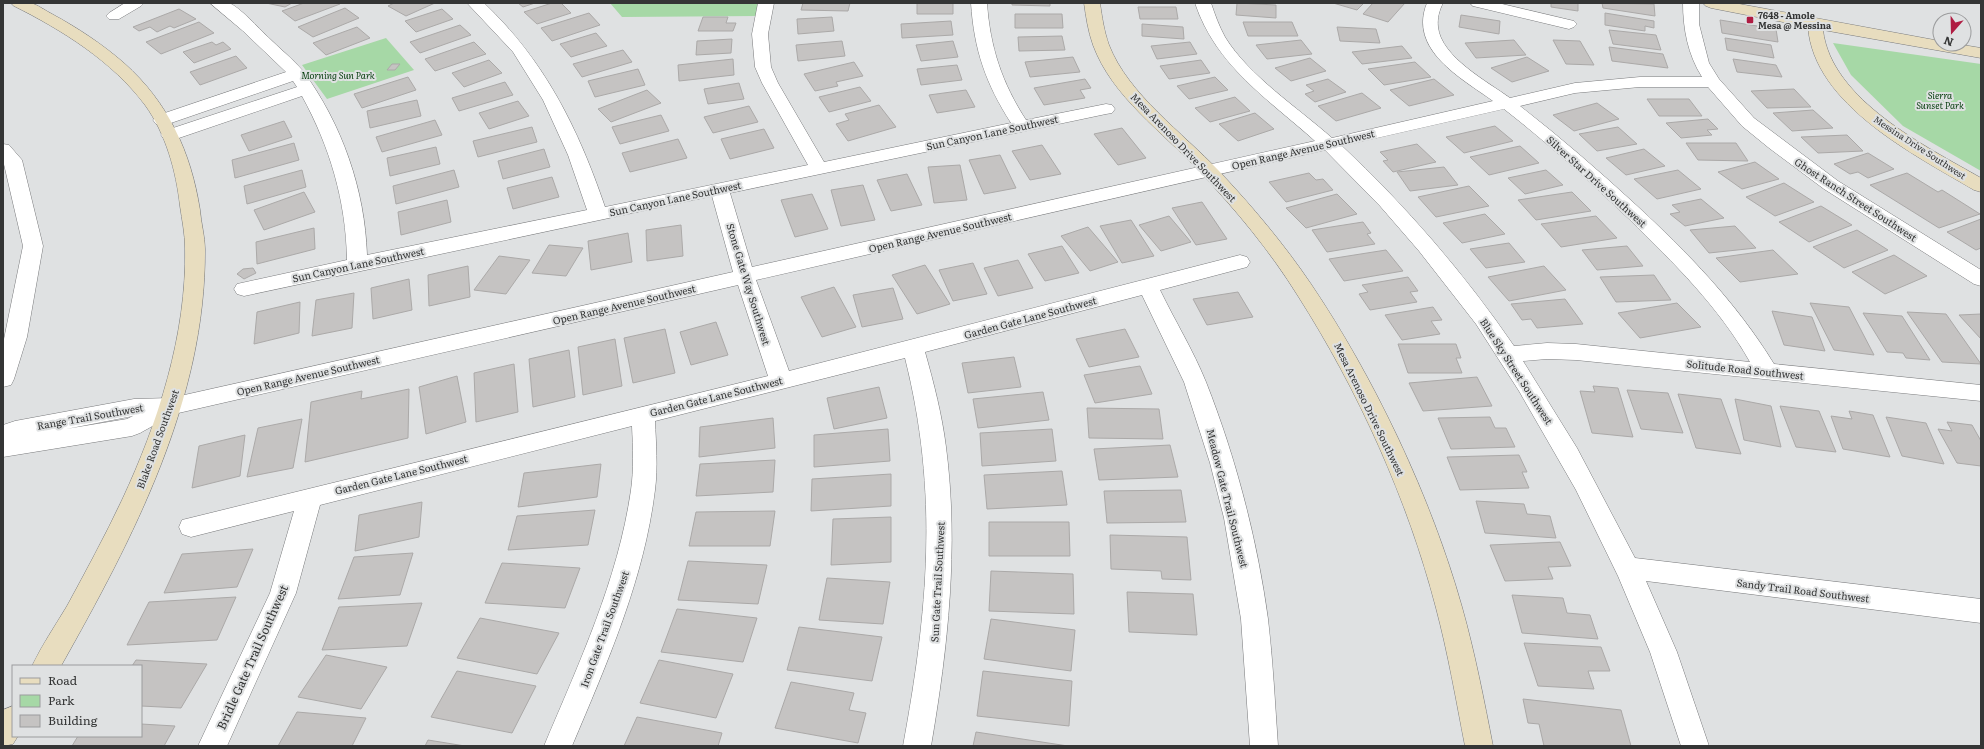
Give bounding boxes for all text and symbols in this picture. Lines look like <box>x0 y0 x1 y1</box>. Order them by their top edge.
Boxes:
place label: 7648 - Amole Mesa @ Messina <box>1758 8 1832 32</box>
north arrow <box>1932 12 1972 52</box>
marker: 7648 - Amole Mesa @ Messina <box>1745 15 1755 25</box>
text: N <box>1941 33 1955 51</box>
park label: Morning Sun Park <box>301 68 375 82</box>
park label: Sierra Sunset Park <box>1916 88 1964 112</box>
street label: Mesa Arenoso Drive Southwest <box>1128 89 1240 205</box>
street label: Sun Canyon Lane Southwest <box>925 111 1059 153</box>
street label: Messina Drive Southwest <box>1871 112 1969 182</box>
street label: Open Range Avenue Southwest <box>1230 125 1376 173</box>
street label: Silver Star Drive Southwest <box>1544 132 1650 230</box>
street label: Ghost Ranch Street Southwest <box>1792 154 1920 244</box>
street label: Sun Canyon Lane Southwest <box>608 177 742 219</box>
street label: Open Range Avenue Southwest <box>867 208 1013 256</box>
street label: Stone Gate Way Southwest <box>723 221 775 347</box>
street label: Sun Canyon Lane Southwest <box>291 243 425 285</box>
street label: Open Range Avenue Southwest <box>551 280 697 328</box>
street label: Garden Gate Lane Southwest <box>962 292 1098 342</box>
street label: Blue Sky Street Southwest <box>1477 315 1557 427</box>
street label: Mesa Arenoso Drive Southwest <box>1331 340 1409 478</box>
street label: Open Range Avenue Southwest <box>235 351 381 399</box>
street label: Solitude Road Southwest <box>1686 355 1804 383</box>
street label: Garden Gate Lane Southwest <box>648 372 784 420</box>
street label: Blake Road Southwest <box>132 387 182 491</box>
street label: Range Trail Southwest <box>36 399 144 433</box>
street label: Meadow Gate Trail Southwest <box>1203 427 1253 569</box>
street label: Garden Gate Lane Southwest <box>333 450 469 498</box>
street label: Sun Gate Trail Southwest <box>926 521 948 643</box>
street label: Iron Gate Trail Southwest <box>576 569 632 689</box>
street label: Sandy Trail Road Southwest <box>1736 574 1870 606</box>
street label: Bridle Gate Trail Southwest <box>212 581 292 732</box>
legend <box>12 665 142 737</box>
text: Road <box>48 671 78 689</box>
text: Park <box>48 691 75 709</box>
text: Building <box>48 711 98 729</box>

